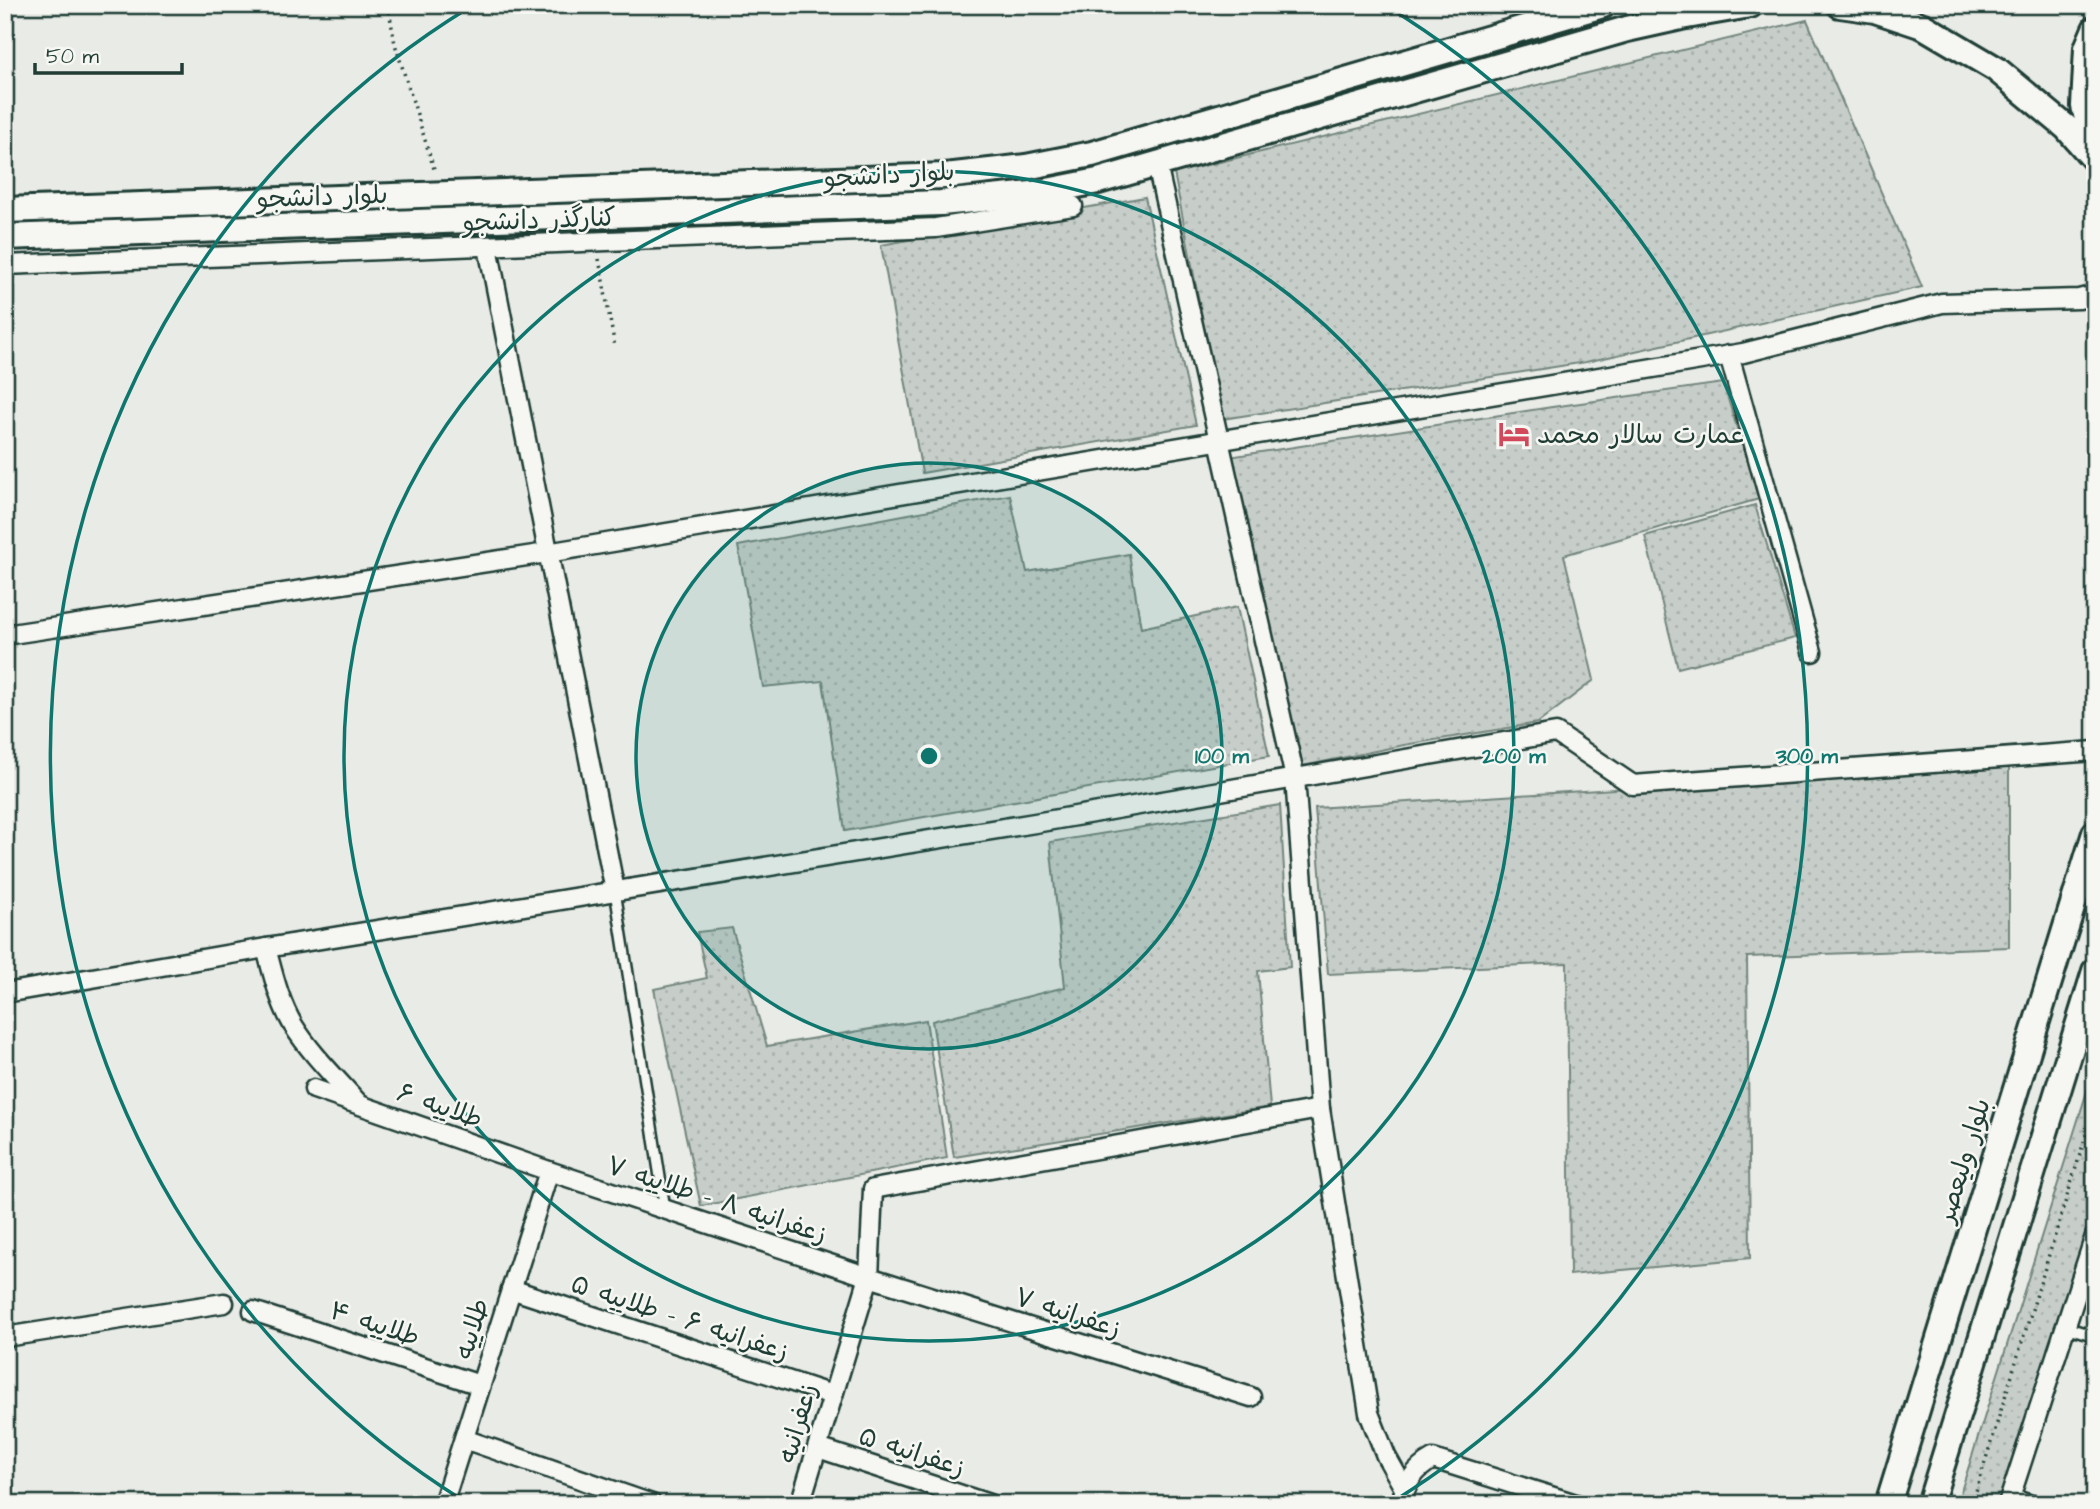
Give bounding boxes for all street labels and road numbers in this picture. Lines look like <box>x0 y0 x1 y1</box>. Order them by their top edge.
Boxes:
street label: بلوار دانشجو <box>821 154 956 196</box>
street label: بلوار دانشجو <box>255 177 388 217</box>
street label: کنارگذر دانشجو <box>460 199 617 241</box>
street label: طلاییه ۶ <box>392 1074 487 1137</box>
street label: بلوار ولیعصر <box>1928 1094 2000 1228</box>
street label: زعفرانیه ۸ - طلاییه ۷ <box>602 1147 832 1253</box>
street label: زعفرانیه ۶ - طلاییه ۵ <box>566 1266 793 1370</box>
street label: زعفرانیه ۷ <box>1010 1279 1126 1347</box>
street label: طلاییه ۴ <box>325 1293 424 1355</box>
street label: طلاییه <box>446 1294 498 1364</box>
street label: زعفرانیه <box>769 1379 826 1467</box>
street label: زعفرانیه ۵ <box>854 1418 969 1486</box>

